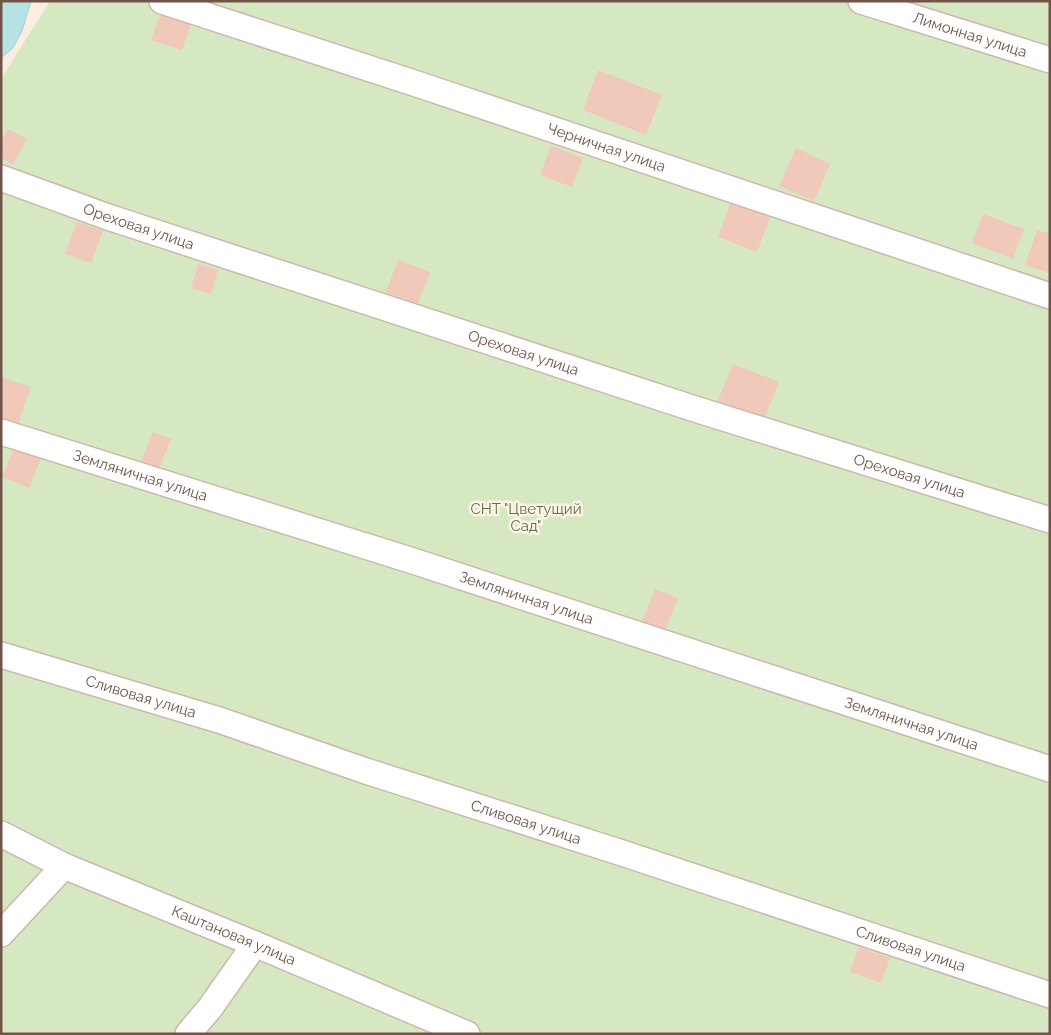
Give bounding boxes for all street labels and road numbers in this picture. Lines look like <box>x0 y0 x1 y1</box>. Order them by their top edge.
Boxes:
street label: Лимонная улица <box>911 9 1029 61</box>
street label: Черничная улица <box>545 119 668 176</box>
street label: Ореховая улица <box>81 200 196 254</box>
street label: Ореховая улица <box>466 326 581 379</box>
street label: Земляничная улица <box>71 446 210 505</box>
street label: Ореховая улица <box>851 450 967 502</box>
street label: Земляничная улица <box>457 568 596 628</box>
street label: Сливовая улица <box>83 672 198 722</box>
street label: Земляничная улица <box>842 693 981 754</box>
street label: Сливовая улица <box>469 796 583 848</box>
street label: Каштановая улица <box>169 902 298 969</box>
street label: Сливовая улица <box>853 922 968 975</box>

